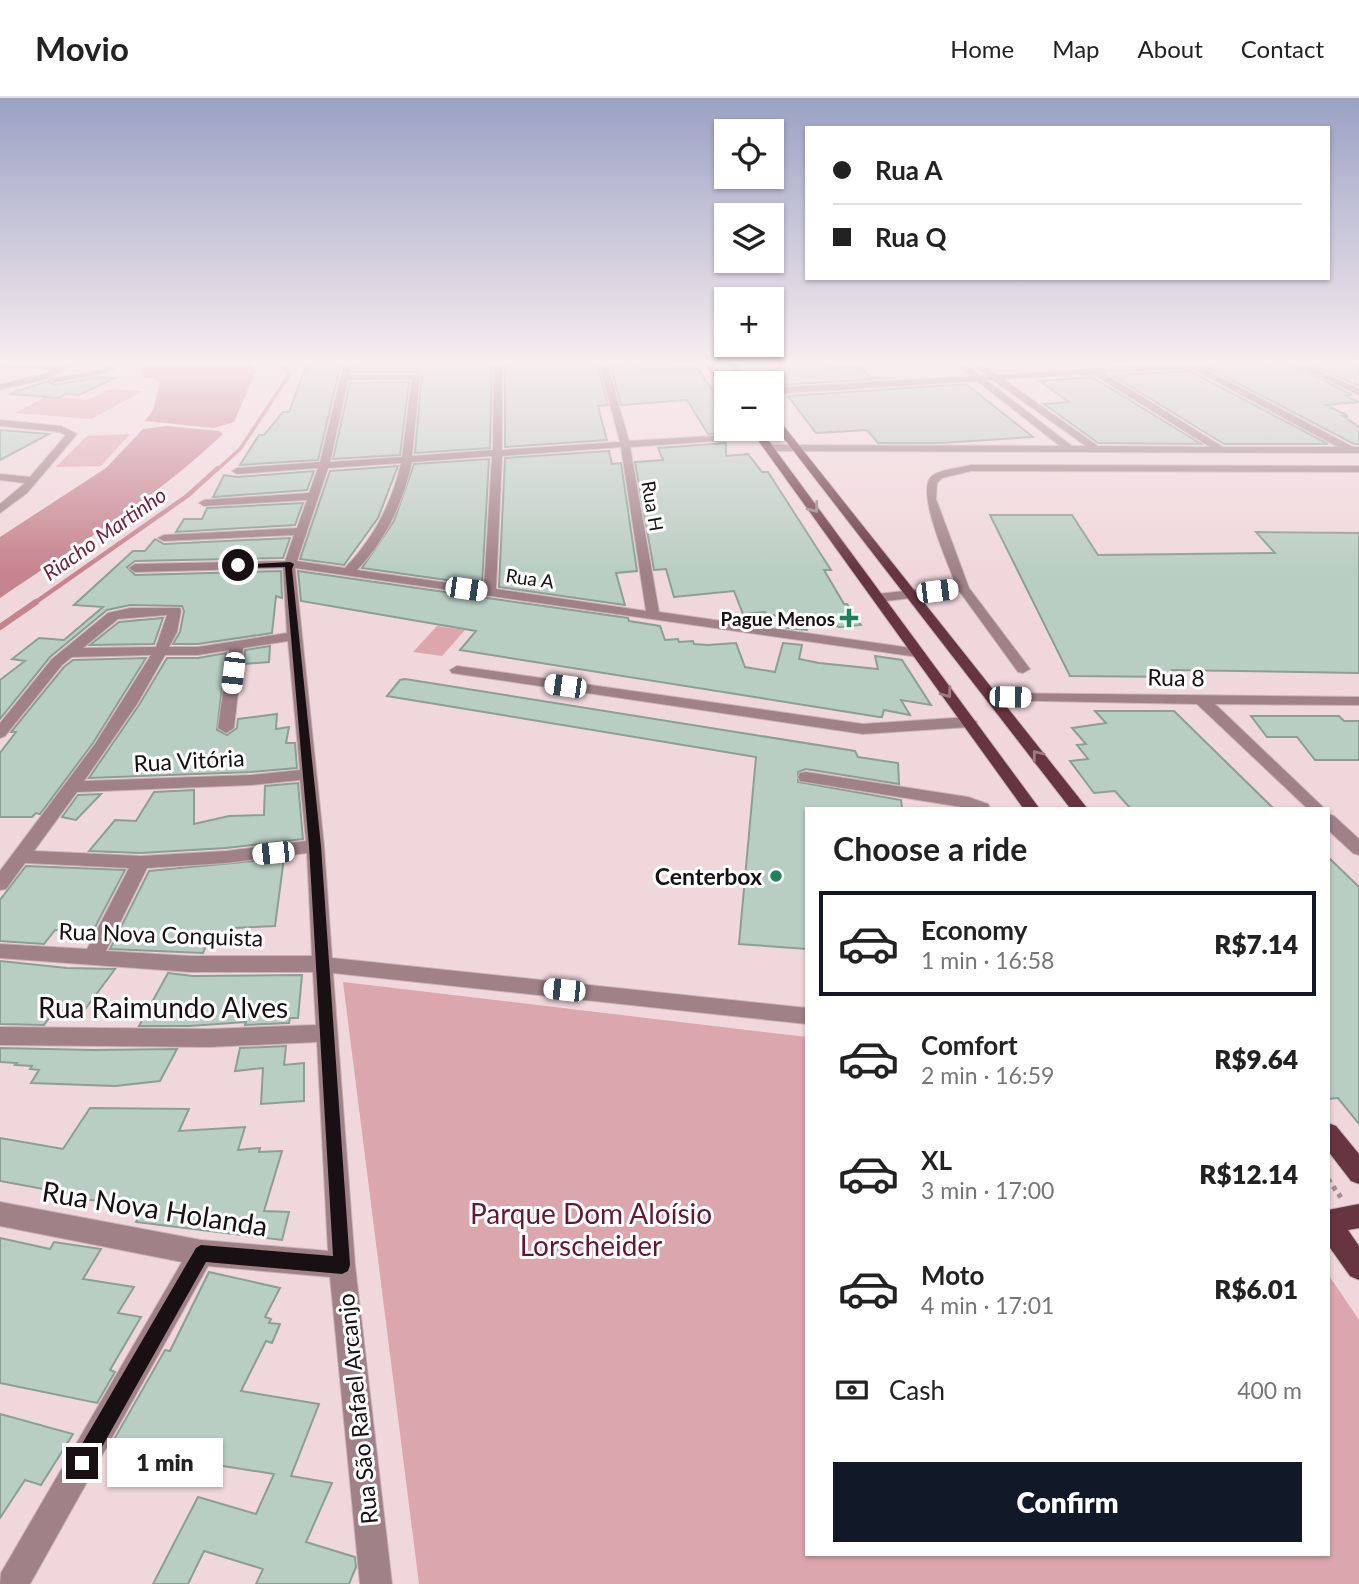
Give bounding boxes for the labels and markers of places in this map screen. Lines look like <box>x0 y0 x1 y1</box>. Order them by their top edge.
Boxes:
place label: Pague Menos <box>721 607 835 630</box>
marker: Pague Menos <box>841 610 857 626</box>
place label: Centerbox <box>655 862 762 890</box>
marker: Centerbox <box>768 868 784 884</box>

